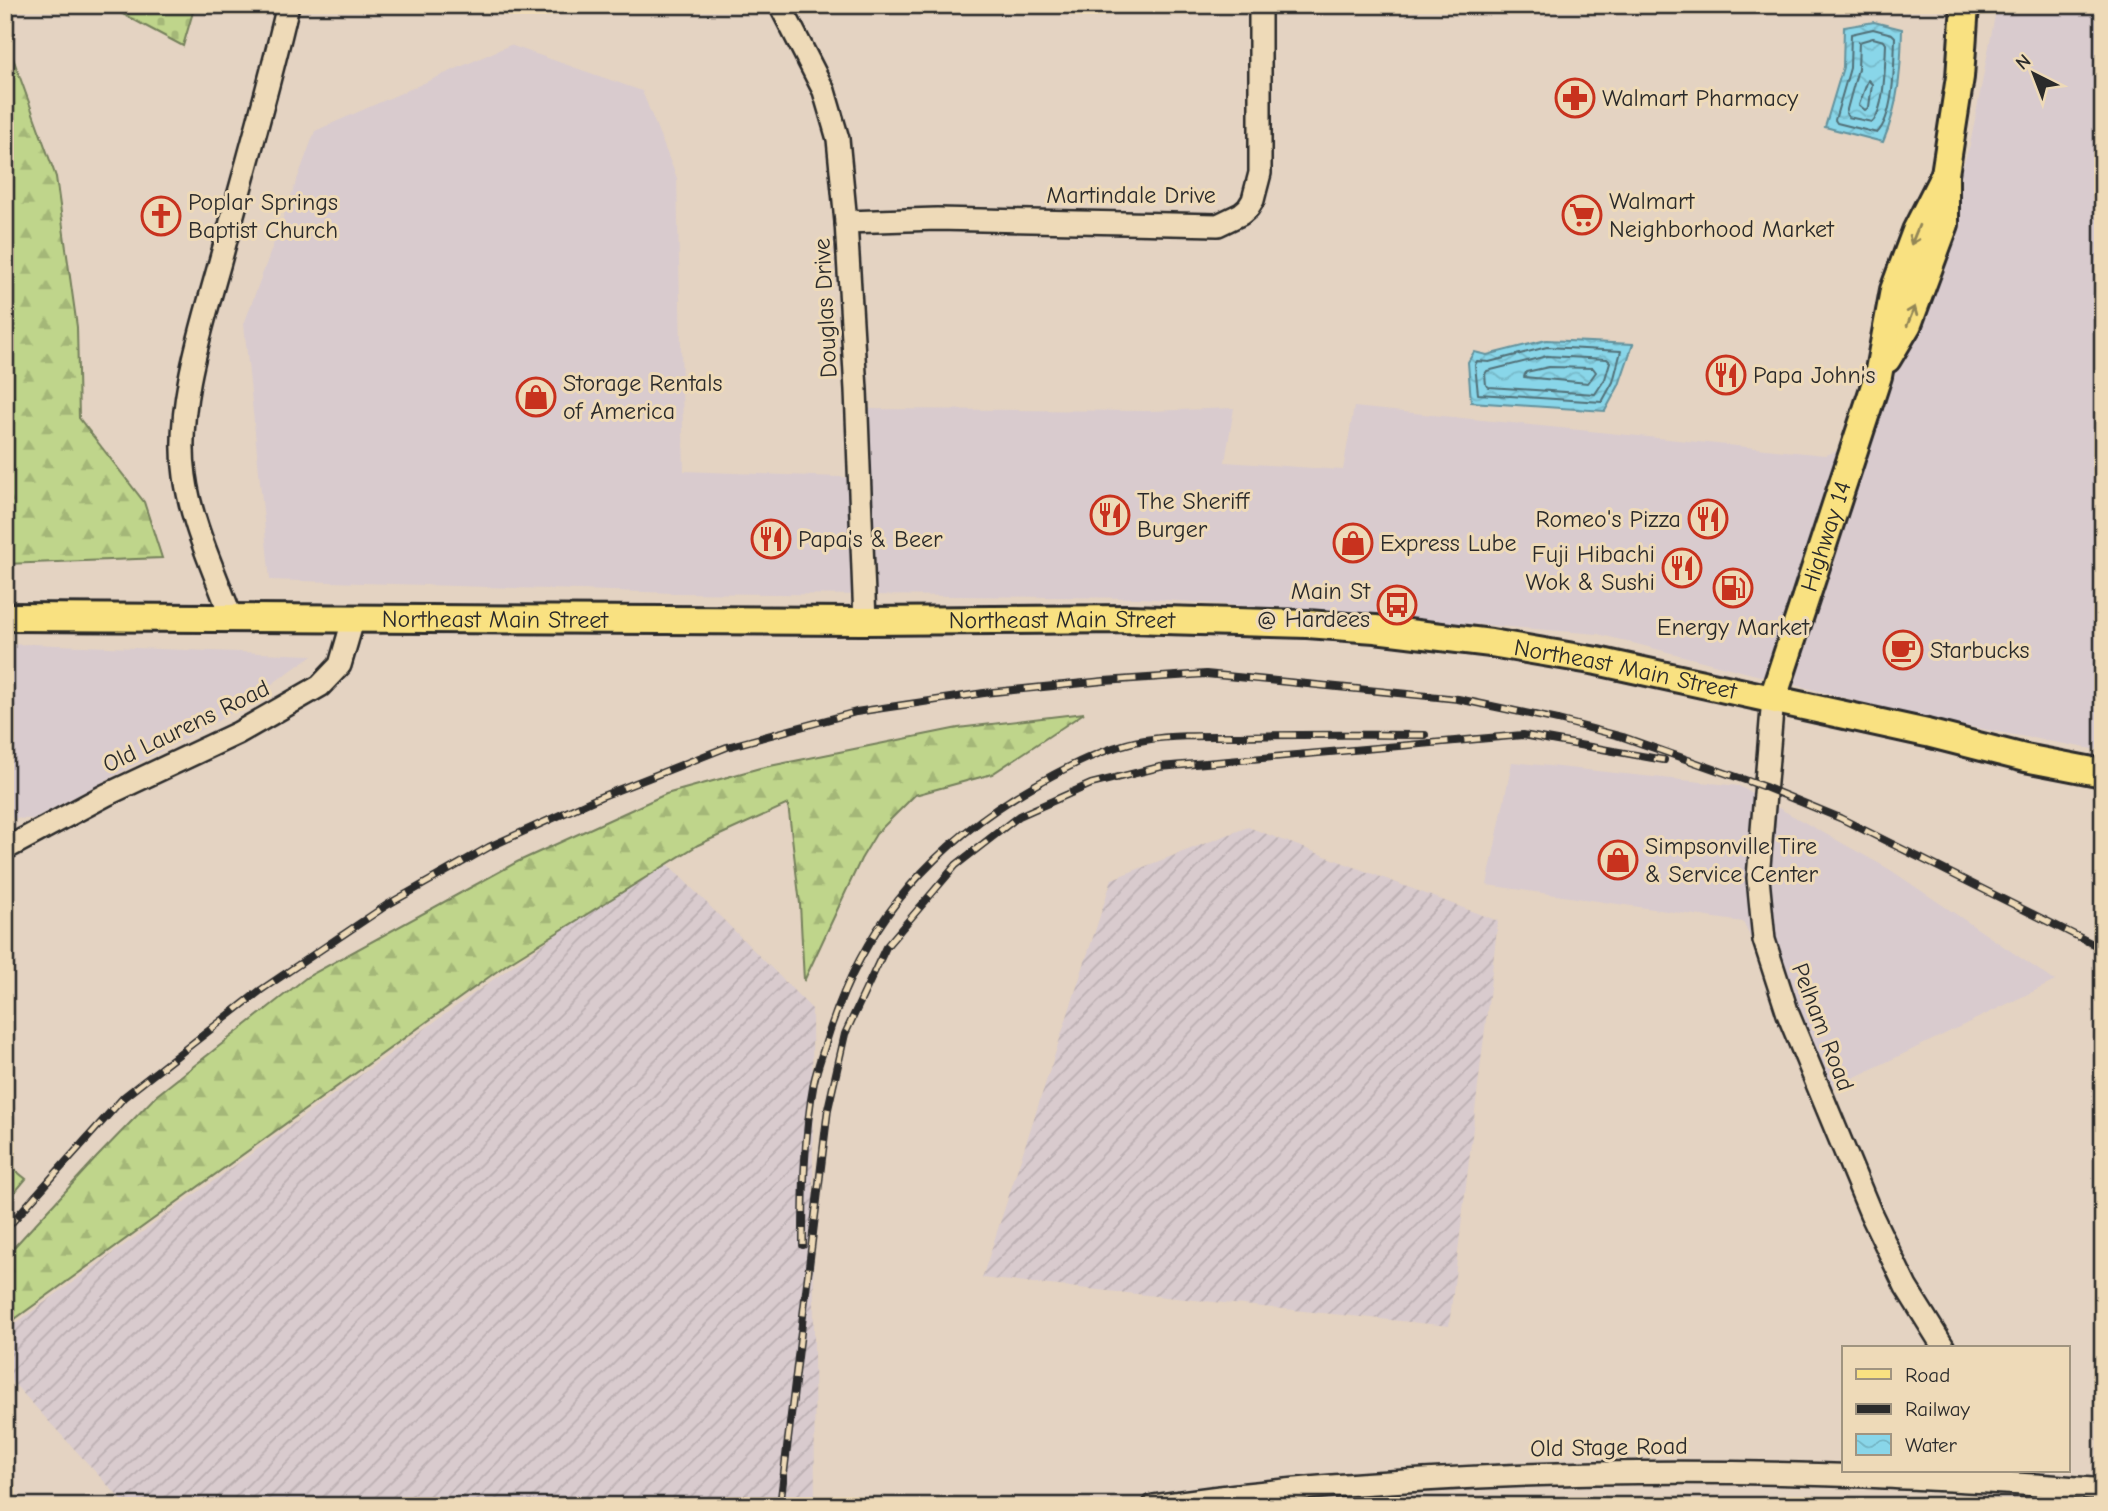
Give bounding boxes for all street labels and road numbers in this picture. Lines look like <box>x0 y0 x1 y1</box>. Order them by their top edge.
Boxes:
street label: Martindale Drive <box>1046 181 1216 209</box>
street label: Douglas Drive <box>807 237 843 379</box>
street label: Highway 14 <box>1795 478 1857 595</box>
street label: Northeast Main Street <box>382 605 609 634</box>
street label: Northeast Main Street <box>949 605 1177 634</box>
street label: Northeast Main Street <box>1512 633 1740 705</box>
street label: Old Laurens Road <box>98 674 274 778</box>
street label: Pelham Road <box>1786 959 1860 1095</box>
street label: Old Stage Road <box>1530 1432 1688 1462</box>

